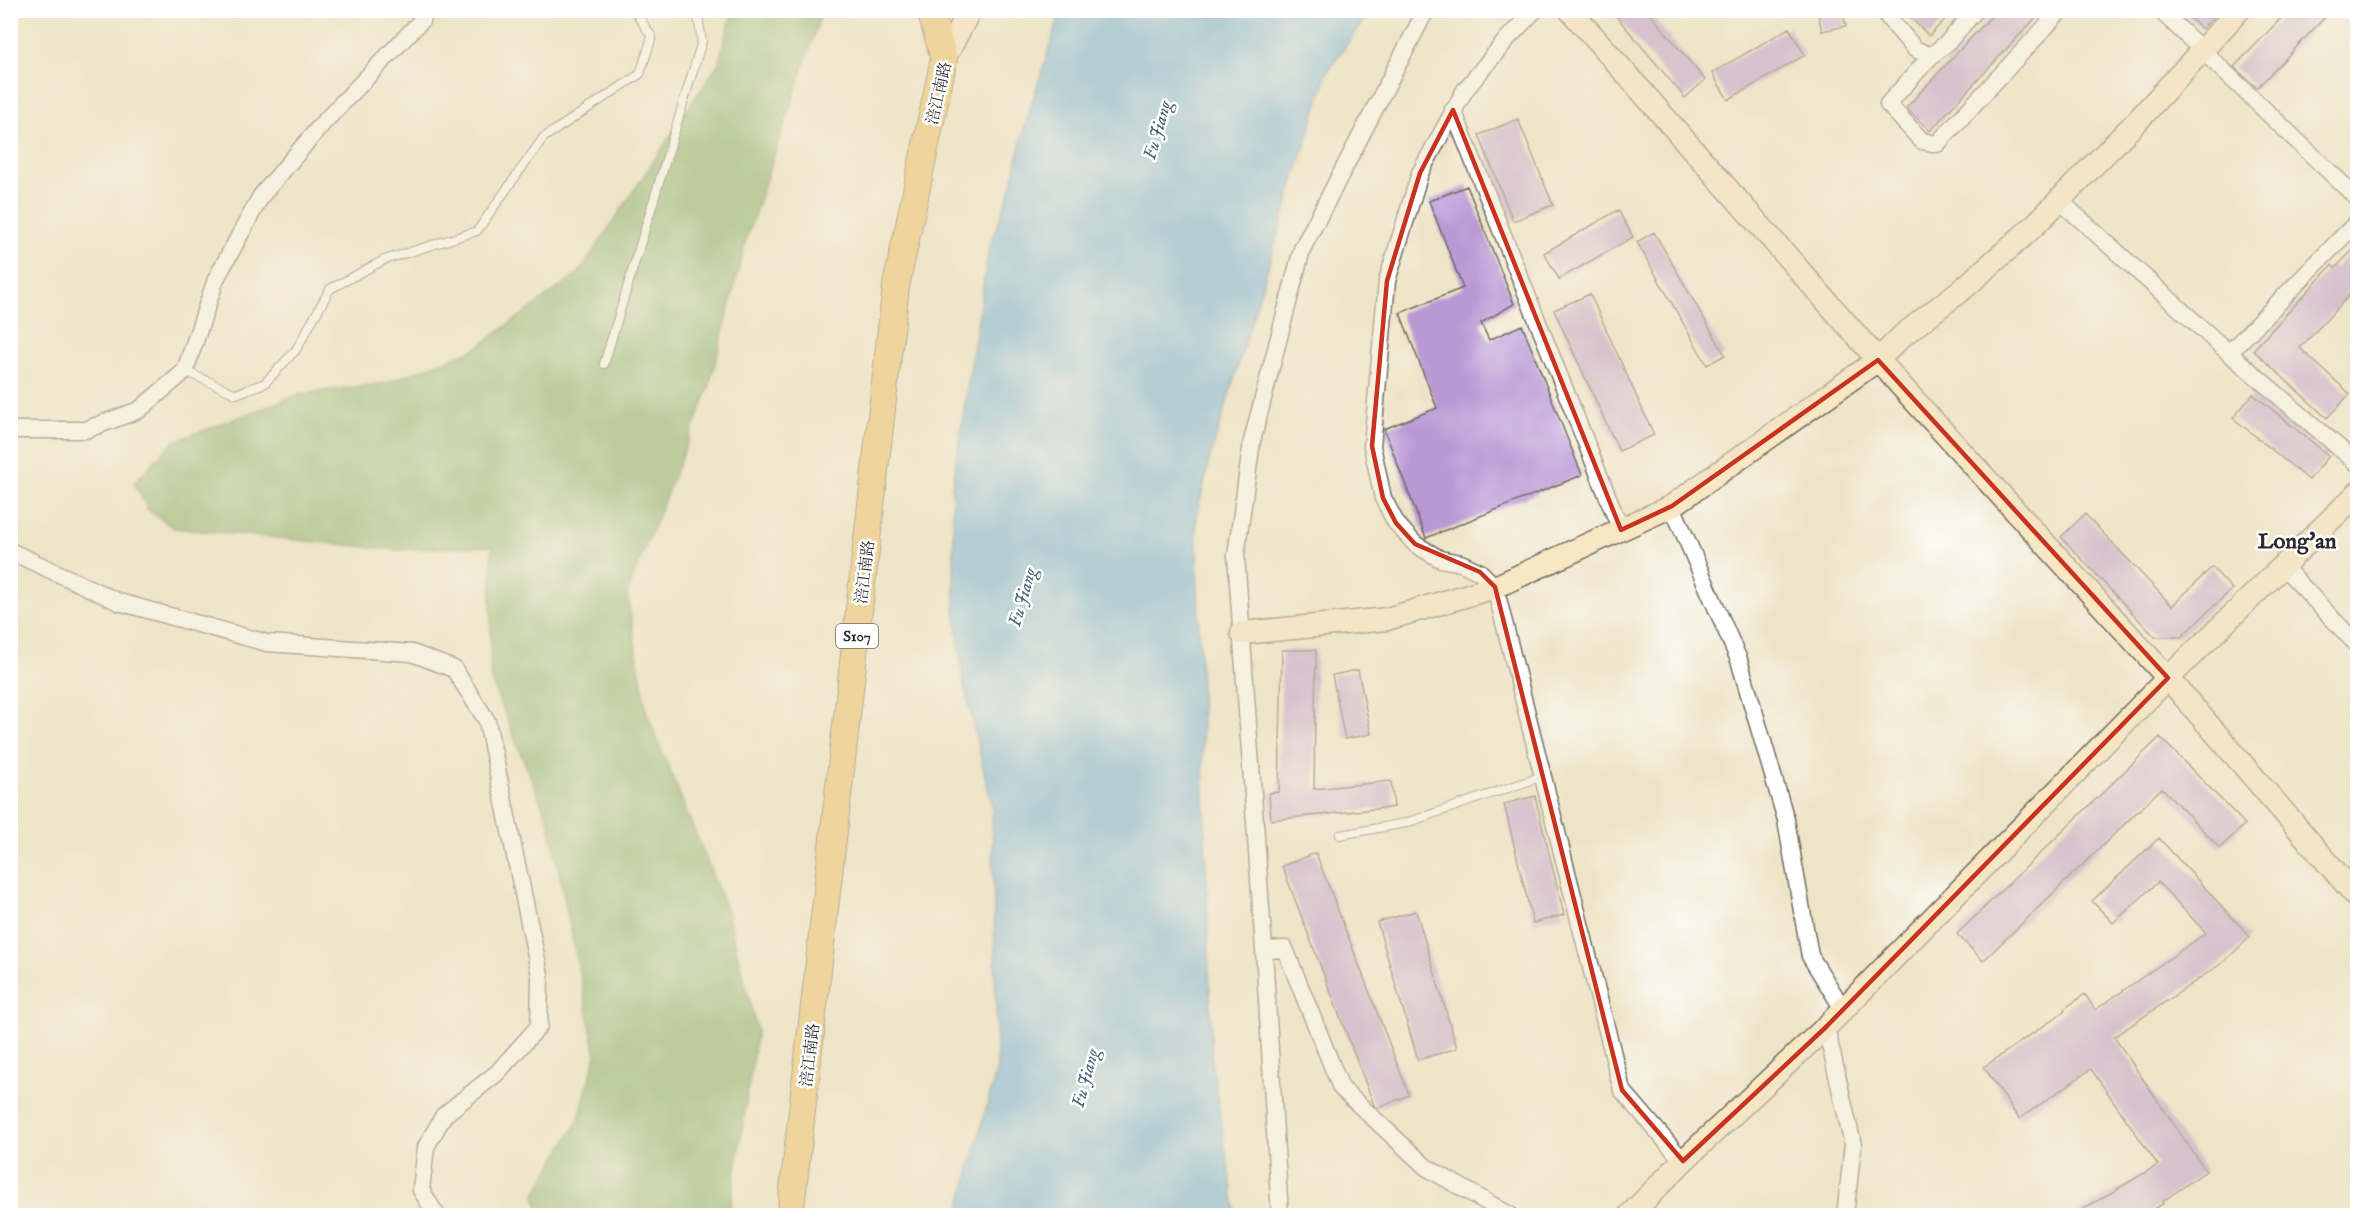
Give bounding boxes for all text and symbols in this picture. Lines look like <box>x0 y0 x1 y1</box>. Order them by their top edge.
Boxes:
street label: 涪江南路 <box>923 60 957 127</box>
water label: Fu Jiang <box>1139 97 1178 162</box>
district label: Long'an <box>2258 528 2337 556</box>
street label: 涪江南路 <box>852 539 880 605</box>
water label: Fu Jiang <box>1004 564 1043 629</box>
road number: S107 <box>836 624 878 648</box>
street label: 涪江南路 <box>797 1022 825 1088</box>
water label: Fu Jiang <box>1068 1045 1106 1110</box>

